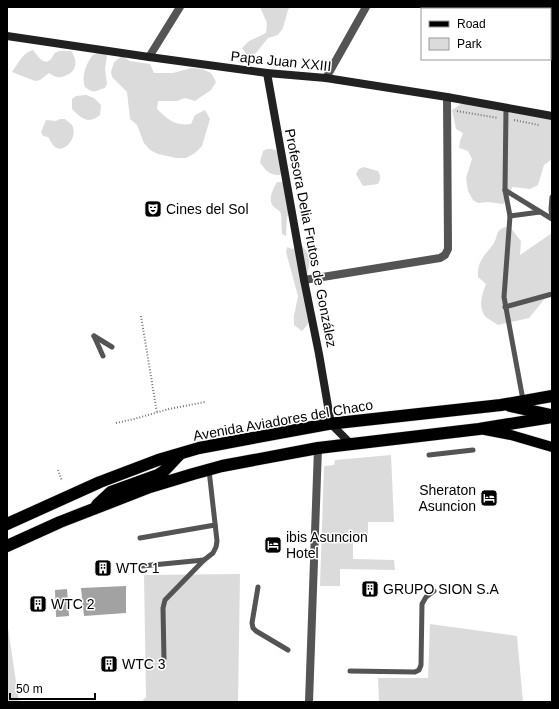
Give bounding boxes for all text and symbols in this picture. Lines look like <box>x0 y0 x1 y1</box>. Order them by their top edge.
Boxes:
legend <box>421 8 551 60</box>
text: Road <box>457 17 486 31</box>
text: Park <box>457 37 483 51</box>
street label: Papa Juan XXIII <box>230 48 332 74</box>
street label: Profesora Delia Frutos de González <box>282 127 340 349</box>
theatre icon: Cines del Sol <box>143 199 163 219</box>
place label: Cines del Sol <box>166 201 249 217</box>
street label: Avenida Aviadores del Chaco <box>192 396 374 444</box>
place label: Sheraton Asuncion <box>418 482 476 514</box>
hotel icon: Sheraton Asuncion <box>479 488 499 508</box>
place label: ibis Asuncion Hotel <box>286 529 368 561</box>
hotel icon: ibis Asuncion Hotel <box>263 535 283 555</box>
building icon: WTC 1 <box>93 558 113 578</box>
place label: WTC 1 <box>116 560 160 576</box>
building icon: GRUPO SION S.A <box>360 579 380 599</box>
place label: GRUPO SION S.A <box>383 581 500 597</box>
building icon: WTC 2 <box>28 594 48 614</box>
place label: WTC 2 <box>51 596 95 612</box>
building icon: WTC 3 <box>99 654 119 674</box>
place label: WTC 3 <box>122 656 166 672</box>
scale bar <box>10 675 95 701</box>
text: 50 m <box>16 682 43 696</box>

